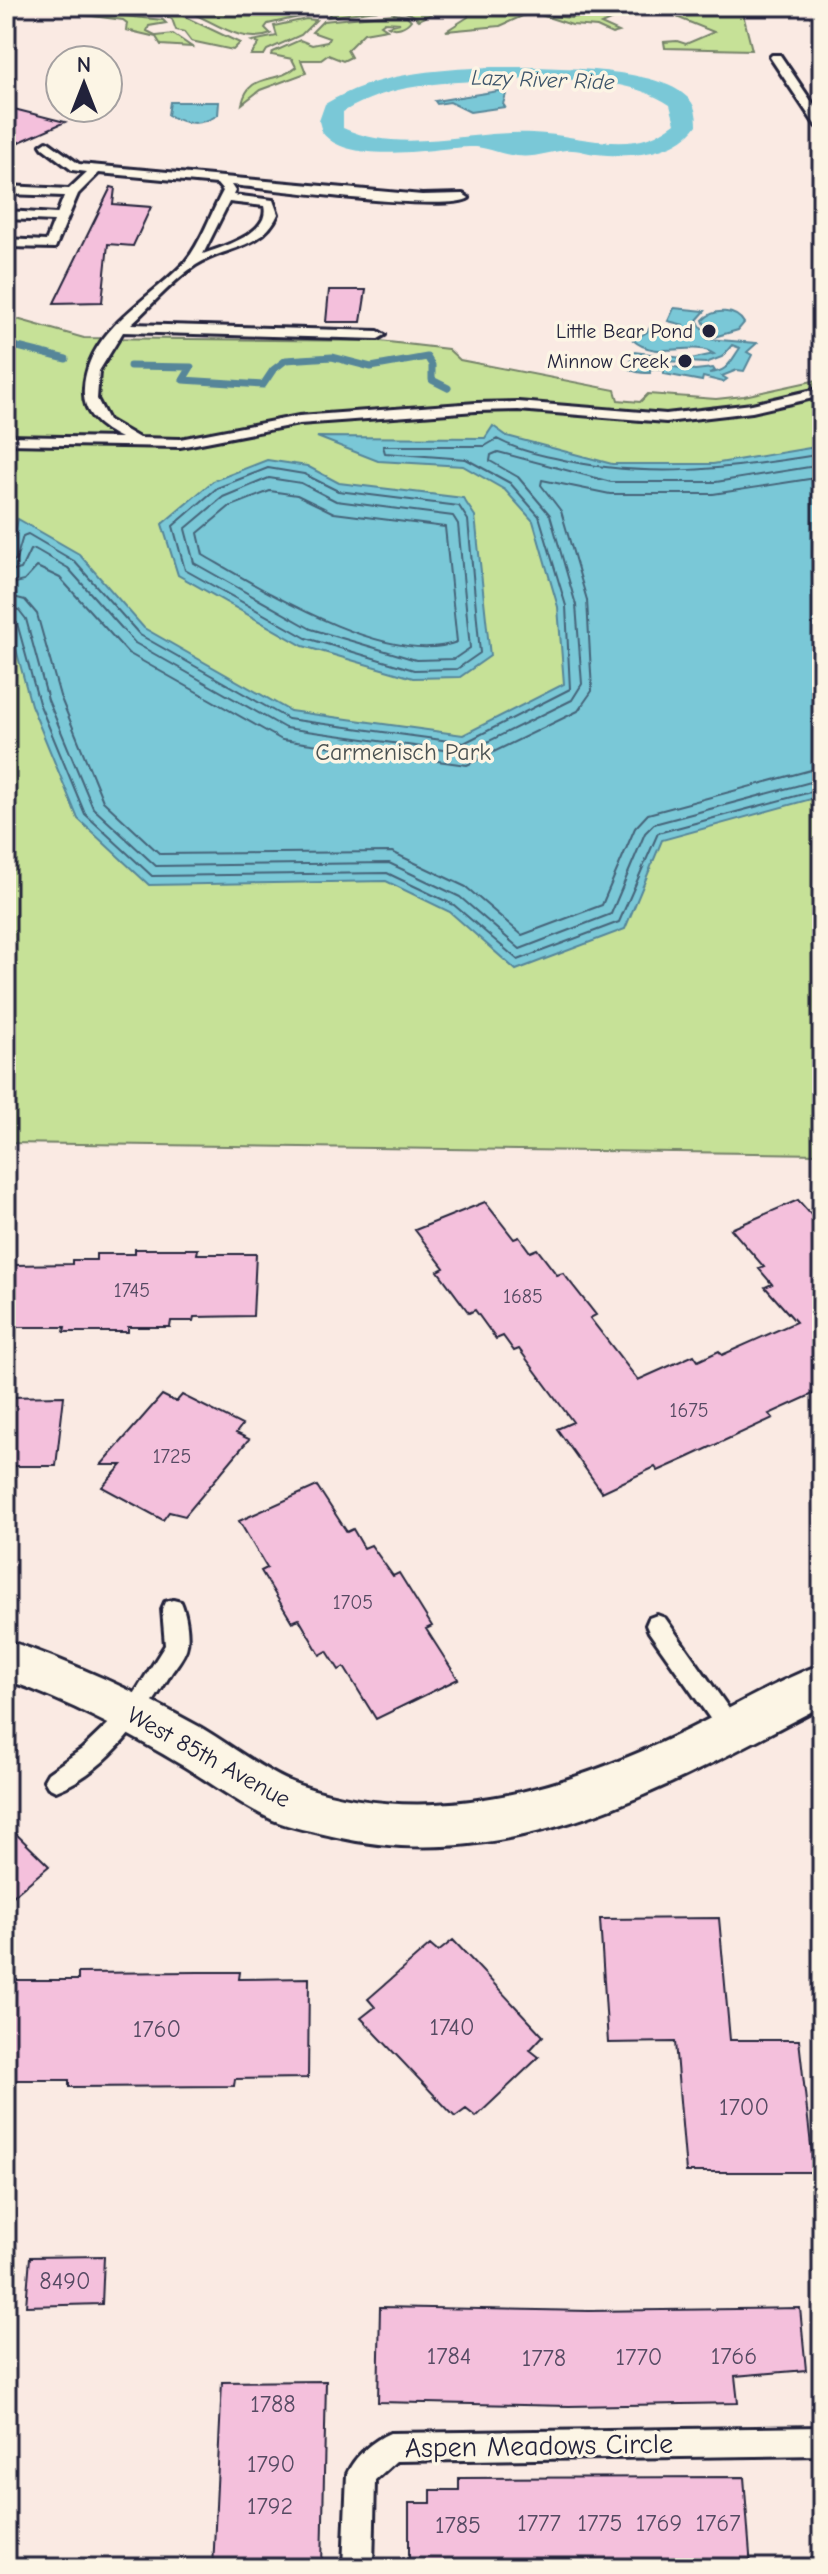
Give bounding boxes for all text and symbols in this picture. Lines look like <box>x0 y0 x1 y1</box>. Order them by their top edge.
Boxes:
north arrow <box>44 44 124 124</box>
text: N <box>77 52 91 78</box>
water label: Lazy River Ride <box>471 64 615 95</box>
place label: Little Bear Pond <box>556 320 693 343</box>
marker: Little Bear Pond <box>700 322 718 340</box>
place label: Minnow Creek <box>547 350 669 373</box>
marker: Minnow Creek <box>676 352 694 370</box>
park label: Carmenisch Park <box>315 738 491 766</box>
house number: 1745 <box>114 1279 150 1302</box>
house number: 1685 <box>503 1285 543 1308</box>
house number: 1675 <box>669 1399 709 1422</box>
house number: 1725 <box>153 1445 191 1468</box>
house number: 1705 <box>333 1591 373 1614</box>
street label: West 85th Avenue <box>123 1701 295 1813</box>
house number: 1740 <box>429 2013 475 2041</box>
house number: 1760 <box>133 2015 181 2043</box>
house number: 1700 <box>719 2093 769 2121</box>
house number: 8490 <box>39 2267 91 2295</box>
house number: 1784 <box>427 2342 471 2370</box>
house number: 1766 <box>711 2342 757 2370</box>
house number: 1770 <box>616 2343 662 2371</box>
house number: 1778 <box>522 2344 566 2372</box>
house number: 1788 <box>250 2390 296 2418</box>
street label: Aspen Meadows Circle <box>405 2428 673 2464</box>
house number: 1790 <box>247 2450 295 2478</box>
house number: 1792 <box>247 2492 293 2520</box>
house number: 1777 <box>517 2509 561 2537</box>
house number: 1775 <box>577 2509 623 2537</box>
house number: 1769 <box>636 2509 682 2537</box>
house number: 1767 <box>695 2509 741 2537</box>
house number: 1785 <box>435 2511 481 2539</box>

